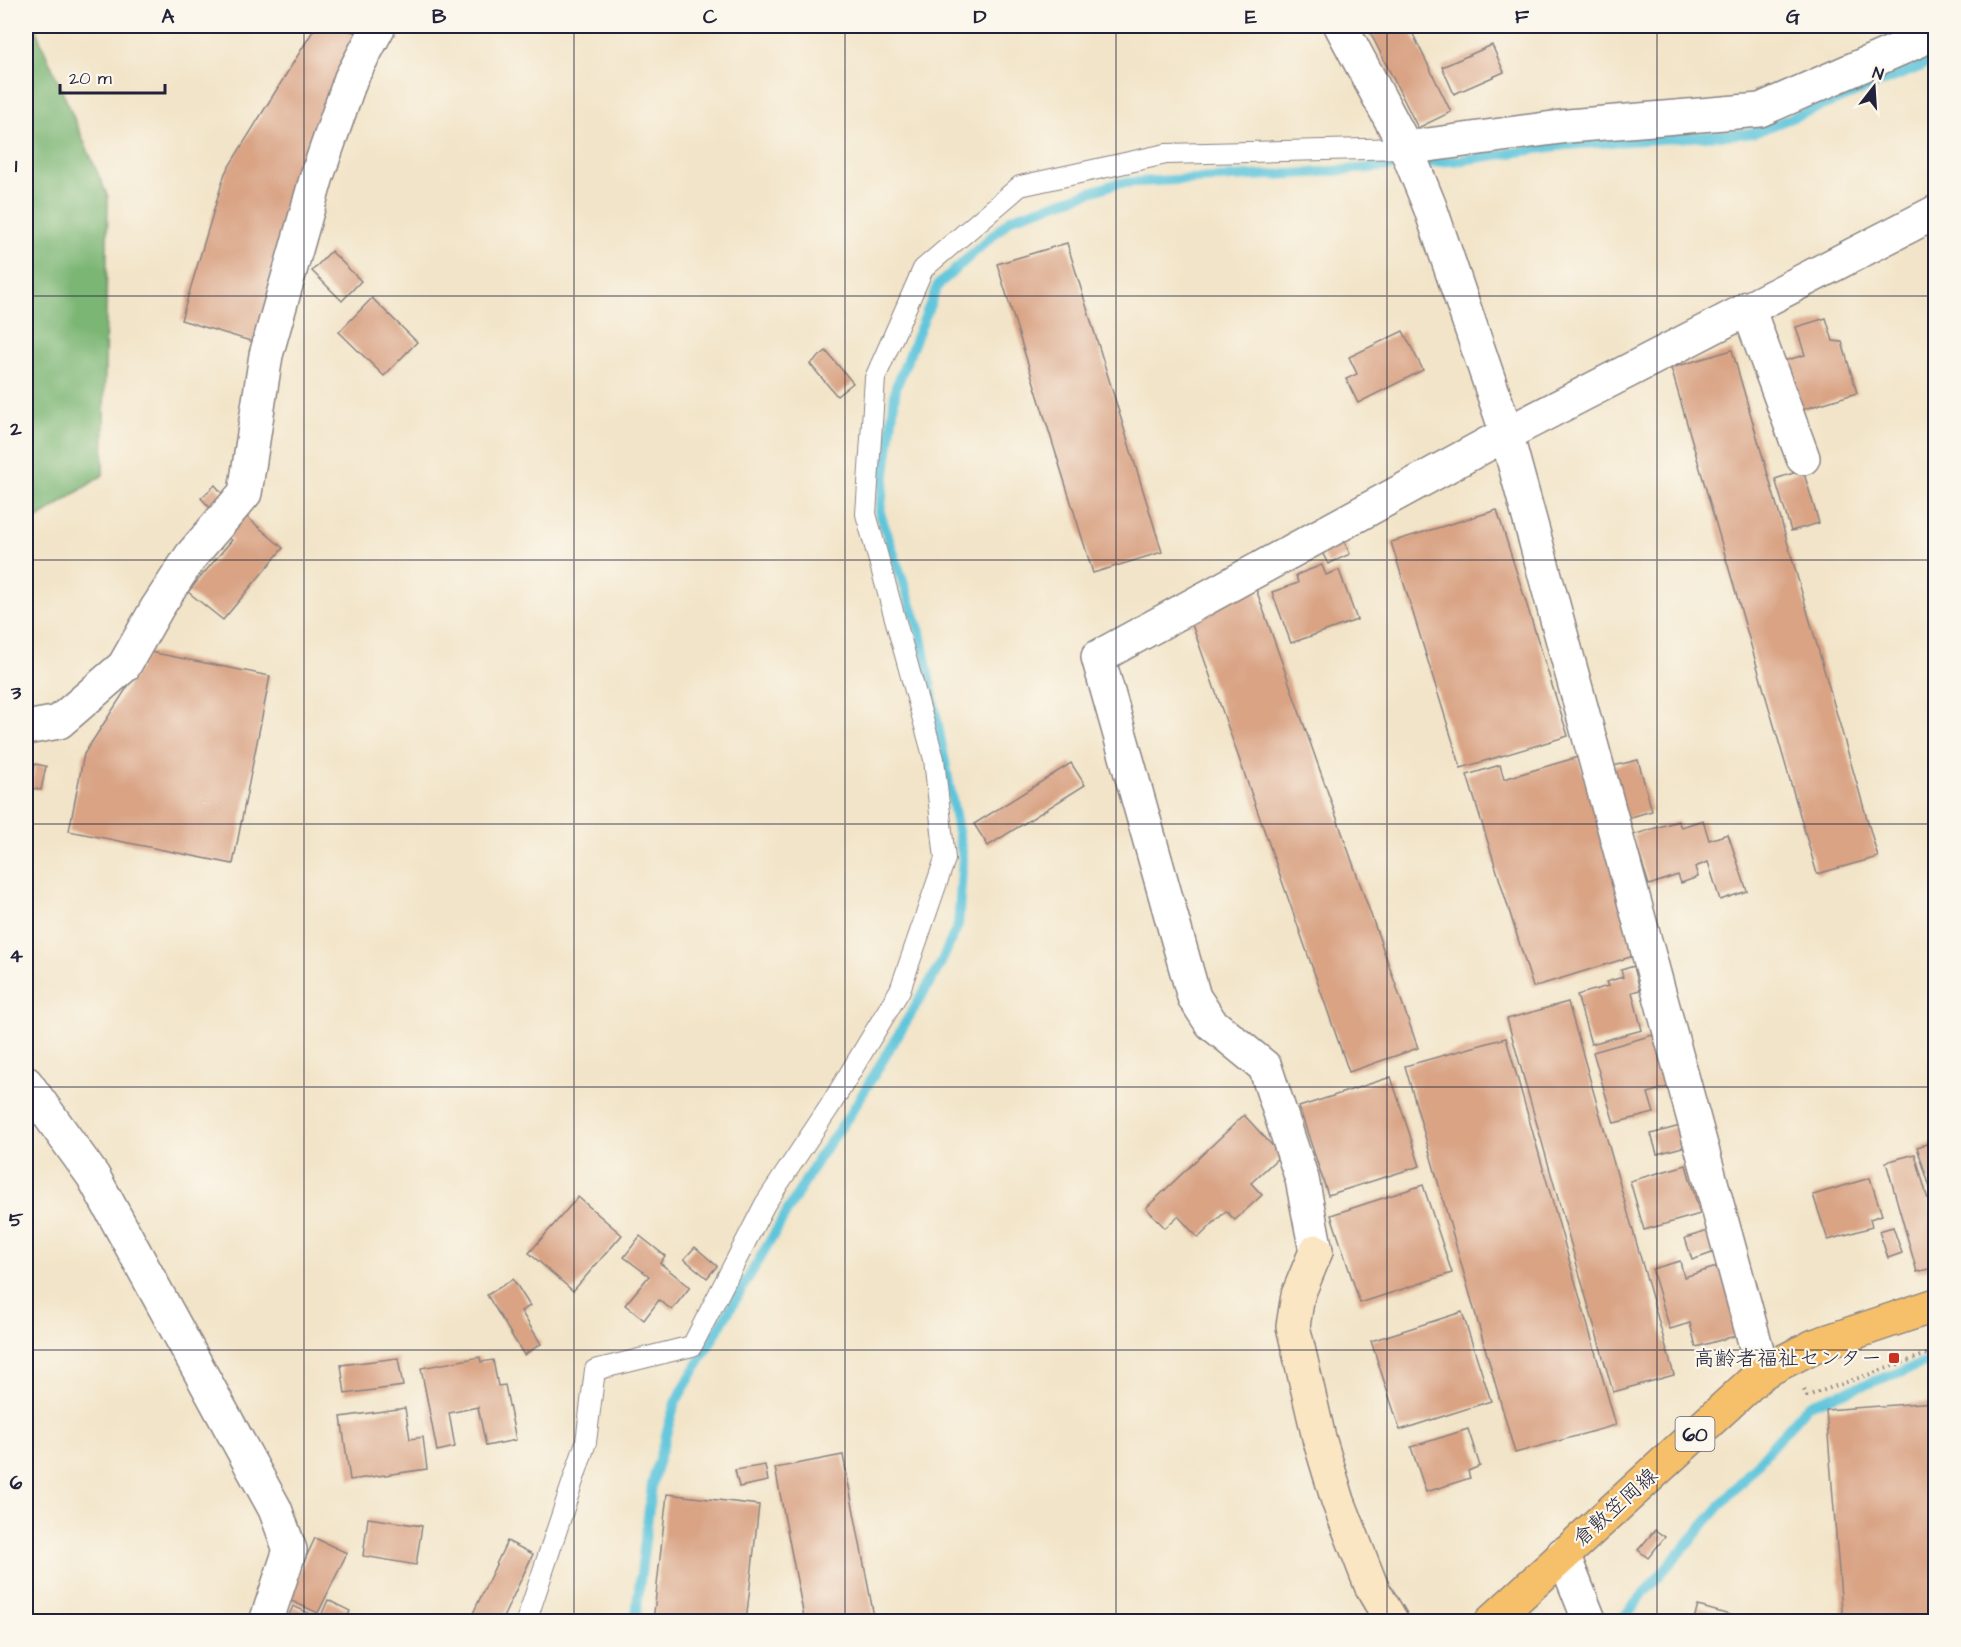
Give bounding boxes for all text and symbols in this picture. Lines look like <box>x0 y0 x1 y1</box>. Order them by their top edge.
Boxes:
text: A <box>162 3 175 31</box>
text: B <box>432 3 447 31</box>
text: C <box>703 3 718 31</box>
text: D <box>974 3 987 31</box>
text: E <box>1245 3 1257 31</box>
text: F <box>1515 3 1530 31</box>
text: G <box>1786 3 1800 31</box>
scale bar <box>60 57 165 95</box>
north arrow <box>1844 57 1904 117</box>
text: N <box>1870 62 1886 86</box>
text: 20 m <box>69 66 112 91</box>
text: 1 <box>15 152 18 180</box>
text: 2 <box>9 415 22 443</box>
text: 3 <box>10 679 22 707</box>
text: 4 <box>9 942 23 970</box>
text: 5 <box>9 1206 24 1234</box>
place label: 高齢者福祉センター <box>1694 1344 1882 1373</box>
marker: 高齢者福祉センター <box>1887 1351 1901 1365</box>
road number: 60 <box>1676 1417 1714 1451</box>
street label: 倉敷笠岡線 <box>1567 1461 1664 1553</box>
text: 6 <box>10 1469 23 1497</box>

